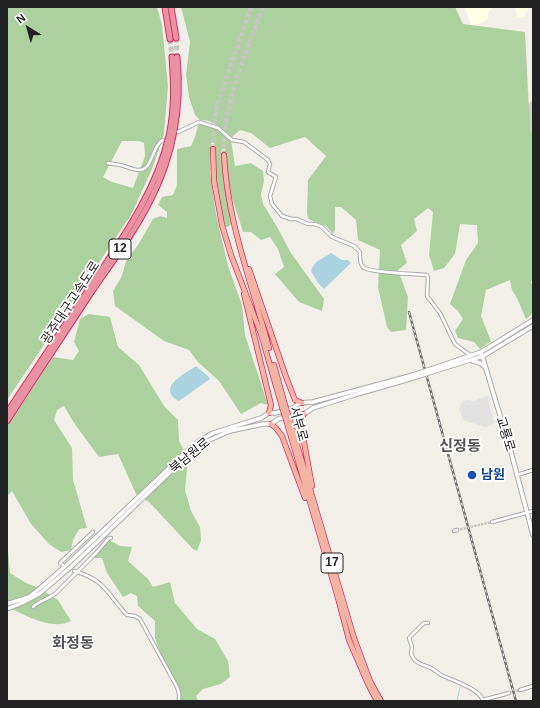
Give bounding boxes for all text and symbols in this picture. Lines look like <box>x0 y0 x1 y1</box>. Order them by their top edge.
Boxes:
north arrow <box>8 8 48 48</box>
text: N <box>14 11 28 26</box>
road number: 12 <box>109 239 131 259</box>
street label: 광주대구고속도로 <box>38 259 104 347</box>
street label: 서부로 <box>286 405 310 443</box>
street label: 교룡로 <box>492 415 518 453</box>
street label: 북남원로 <box>167 435 213 477</box>
district label: 신정동 <box>439 438 481 456</box>
place label: 남원 <box>481 467 505 483</box>
marker: 남원 <box>466 469 478 481</box>
road number: 17 <box>321 553 343 573</box>
district label: 화정동 <box>52 635 94 653</box>

